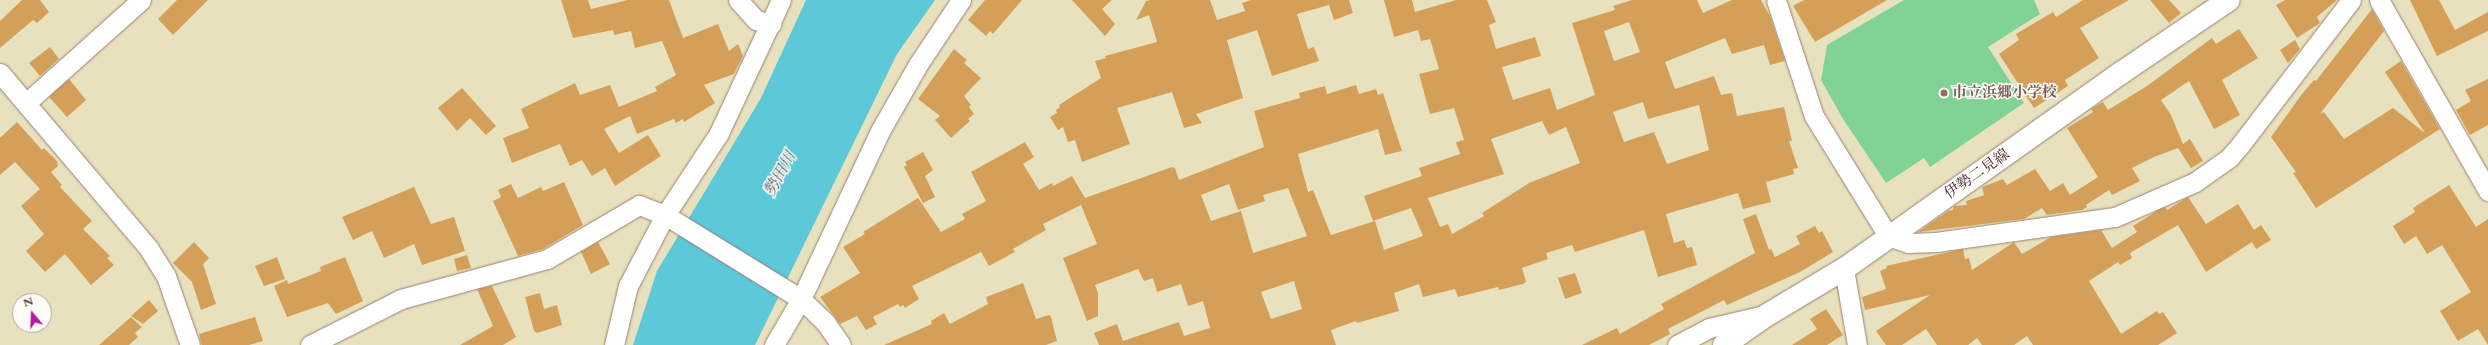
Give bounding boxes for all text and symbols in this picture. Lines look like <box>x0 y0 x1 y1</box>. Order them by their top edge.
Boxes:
place label: 市立浜郷小学校 <box>1952 84 2057 102</box>
marker: 市立浜郷小学校 <box>1939 88 1949 98</box>
street label: 伊勢二見線 <box>1941 145 2013 203</box>
water label: 勢田川 <box>760 148 800 200</box>
north arrow <box>12 293 52 333</box>
text: N <box>21 293 35 311</box>

